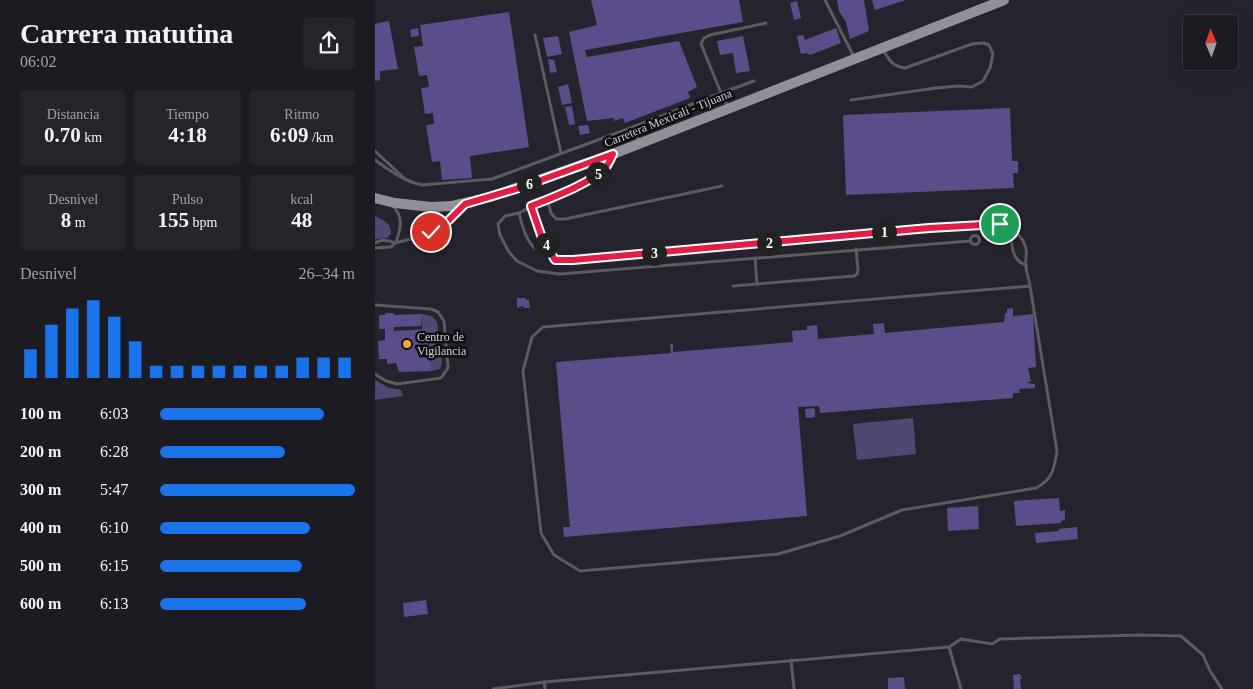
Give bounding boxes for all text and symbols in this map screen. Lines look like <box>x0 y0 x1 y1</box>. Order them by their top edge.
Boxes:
north arrow <box>1183 15 1237 70</box>
map controls <box>1183 15 1238 70</box>
button: share <box>303 17 355 69</box>
text: Carrera matutina <box>20 18 233 49</box>
text: 06:02 <box>20 53 56 70</box>
street label: Carretera Mexicali - Tijuana <box>602 86 734 150</box>
text: Distancia <box>47 107 100 122</box>
text: Tiempo <box>166 107 209 122</box>
text: Ritmo <box>284 107 319 122</box>
text: 0.70 <box>44 123 81 147</box>
text: 4:18 <box>168 123 207 147</box>
text: 6:09 <box>270 123 308 147</box>
text: km <box>81 130 102 145</box>
text: /km <box>308 130 334 145</box>
pin: 5 <box>585 162 611 186</box>
text: 5 <box>595 167 602 182</box>
pin: 6 <box>517 172 541 196</box>
text: 6 <box>526 177 533 192</box>
text: Desnivel <box>48 192 98 207</box>
text: Pulso <box>172 192 203 207</box>
text: kcal <box>290 192 313 207</box>
pin <box>979 203 1021 245</box>
text: 8 <box>61 208 71 232</box>
text: 155 <box>158 208 189 232</box>
text: 48 <box>291 208 312 232</box>
icon: arrive <box>986 210 1014 238</box>
pin <box>410 211 452 253</box>
text: m <box>71 215 86 230</box>
text: bpm <box>189 215 217 230</box>
icon: check <box>417 218 445 246</box>
pin: 1 <box>871 220 897 244</box>
text: 1 <box>881 225 888 240</box>
pin: 2 <box>757 230 781 256</box>
pin: 4 <box>533 232 559 258</box>
text: 2 <box>766 236 773 251</box>
text: 4 <box>543 238 550 253</box>
pin: 3 <box>641 240 667 266</box>
text: 3 <box>651 246 658 261</box>
text: Desnivel <box>20 265 77 282</box>
text: 26–34 m <box>299 265 355 282</box>
place label: Centro de Vigilancia <box>417 330 467 358</box>
marker: Centro de Vigilancia <box>401 338 413 350</box>
text: 100 m <box>20 405 61 422</box>
text: 6:03 <box>100 405 128 422</box>
text: 200 m <box>20 443 61 460</box>
text: 6:28 <box>100 443 128 460</box>
text: 300 m <box>20 481 61 498</box>
text: 5:47 <box>100 481 128 498</box>
text: 400 m <box>20 519 61 536</box>
text: 6:10 <box>100 519 128 536</box>
text: 500 m <box>20 557 61 574</box>
text: 6:15 <box>100 557 128 574</box>
text: 600 m <box>20 595 61 612</box>
text: 6:13 <box>100 595 128 612</box>

